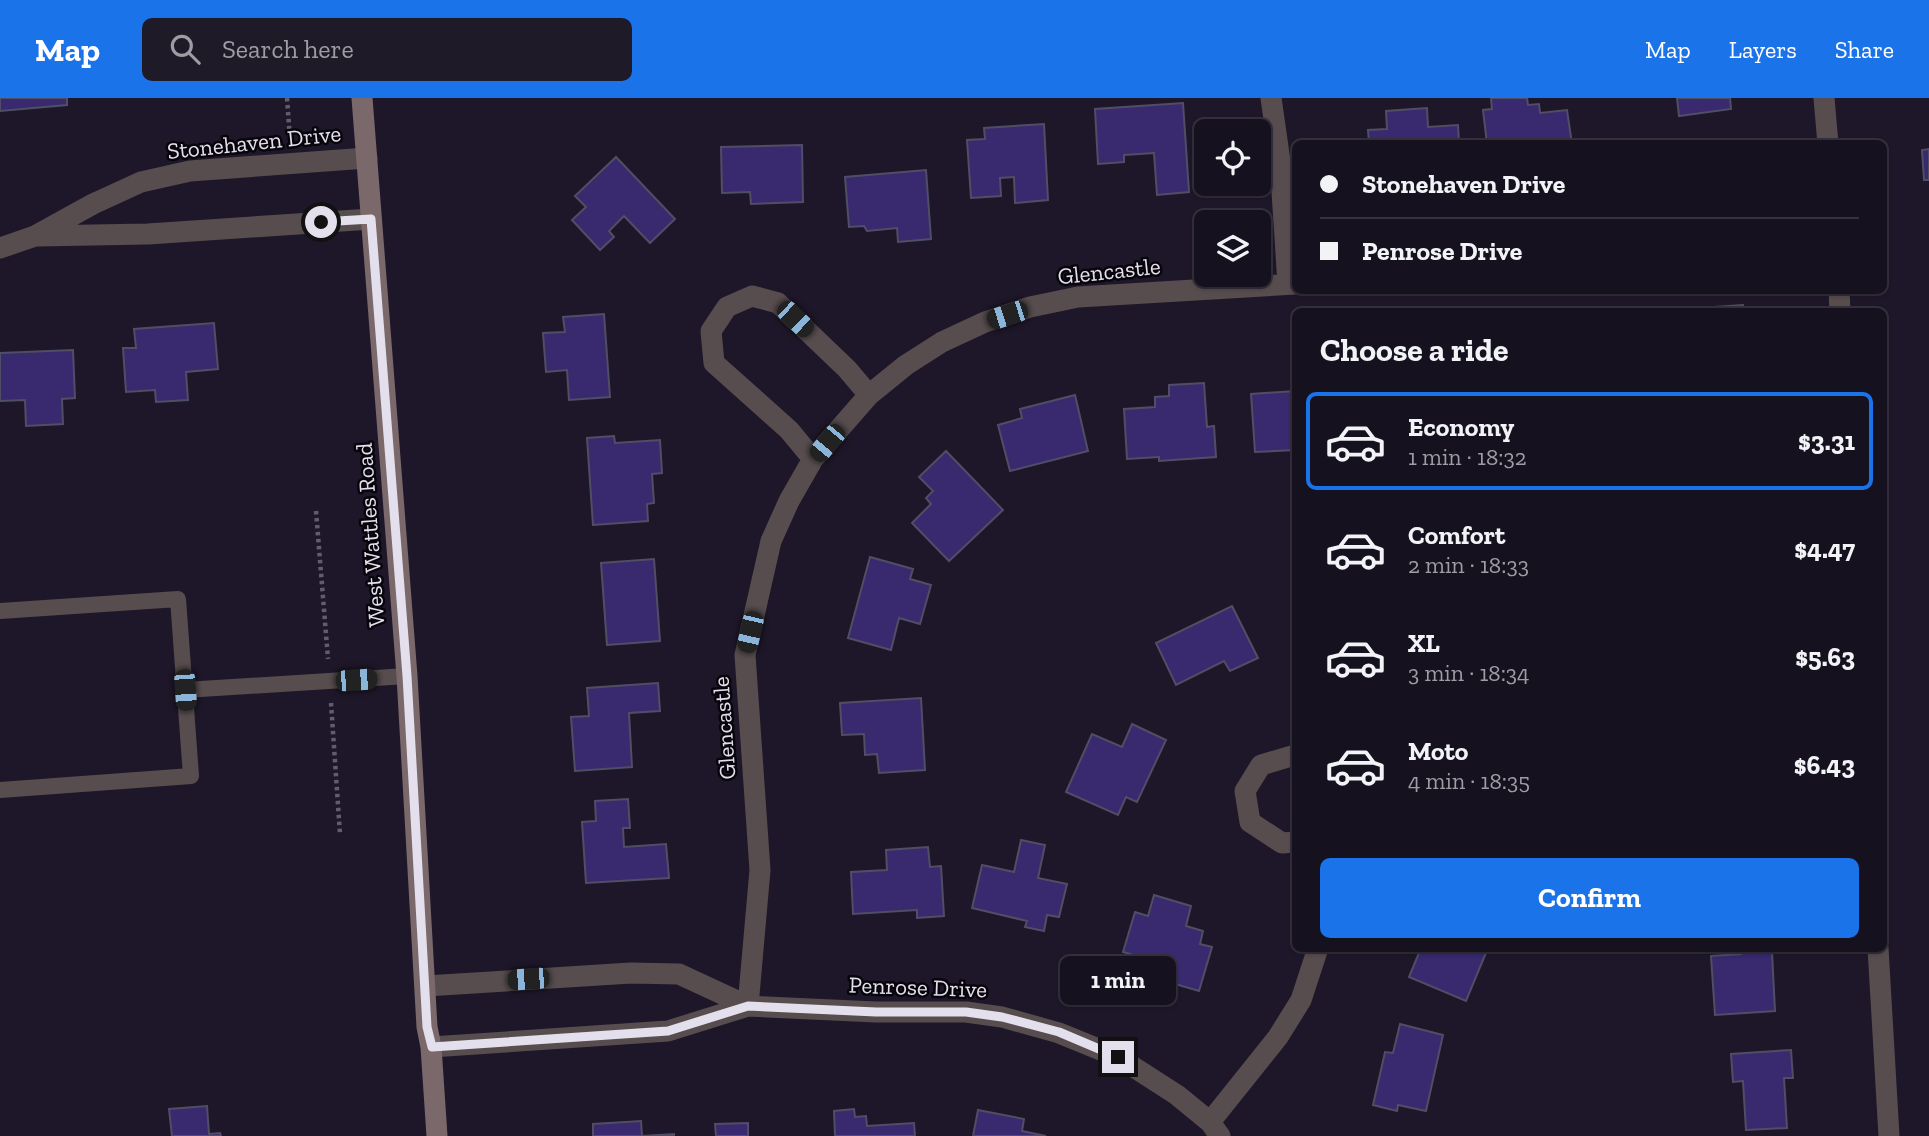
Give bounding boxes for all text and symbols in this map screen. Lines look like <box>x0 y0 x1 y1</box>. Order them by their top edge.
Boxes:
search box <box>142 18 632 81</box>
text: Map <box>35 30 100 69</box>
icon: search <box>166 30 204 68</box>
text: Search here <box>222 33 354 65</box>
text: Map <box>1645 35 1691 64</box>
text: Layers <box>1729 35 1797 64</box>
text: Share <box>1835 35 1894 64</box>
street label: Stonehaven Drive <box>166 119 342 165</box>
map controls <box>1194 119 1271 287</box>
button: locate <box>1194 119 1271 196</box>
text: Stonehaven Drive <box>1362 168 1565 200</box>
route start <box>305 206 337 238</box>
button: layers <box>1194 210 1271 287</box>
text: Penrose Drive <box>1362 235 1522 267</box>
street label: Glencastle <box>1056 252 1162 290</box>
car <box>773 297 818 341</box>
car <box>984 299 1031 331</box>
text: Choose a ride <box>1320 331 1508 369</box>
icon: car <box>1324 410 1387 473</box>
text: Economy <box>1408 411 1514 443</box>
car <box>806 420 849 466</box>
text: $3.31 <box>1798 425 1855 457</box>
street label: West Wattles Road <box>350 442 390 628</box>
text: 1 min · 18:32 <box>1408 443 1527 471</box>
icon: car <box>1324 518 1387 581</box>
text: Comfort <box>1408 519 1505 551</box>
text: $4.47 <box>1794 533 1855 565</box>
text: 2 min · 18:33 <box>1408 551 1529 579</box>
car <box>736 609 765 655</box>
icon: car <box>1324 626 1387 689</box>
text: XL <box>1408 627 1440 659</box>
text: $5.63 <box>1795 641 1855 673</box>
text: 3 min · 18:34 <box>1408 659 1529 687</box>
car <box>174 668 197 712</box>
car <box>335 668 378 692</box>
street label: Glencastle <box>706 676 742 780</box>
icon: car <box>1324 734 1387 797</box>
text: Moto <box>1408 735 1468 767</box>
text: $6.43 <box>1794 749 1855 781</box>
text: 4 min · 18:35 <box>1408 767 1530 795</box>
button: Confirm <box>1320 858 1859 938</box>
callout: 1 min <box>1060 956 1176 1004</box>
text: 1 min <box>1091 966 1145 994</box>
car <box>507 967 550 991</box>
street label: Penrose Drive <box>848 971 988 1003</box>
route end <box>1102 1041 1134 1073</box>

